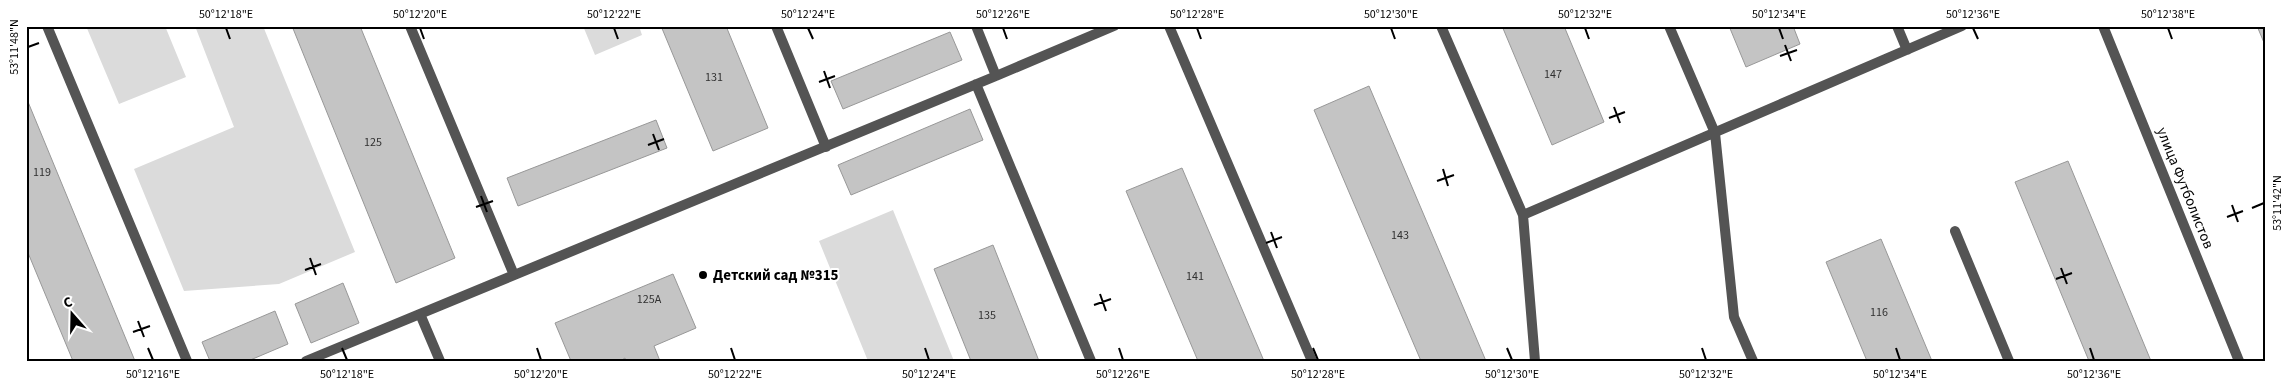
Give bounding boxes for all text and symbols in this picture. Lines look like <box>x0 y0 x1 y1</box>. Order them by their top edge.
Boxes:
text: 50°12'18"E <box>199 6 253 23</box>
text: 50°12'20"E <box>393 6 447 23</box>
text: 50°12'22"E <box>587 6 641 23</box>
text: 50°12'24"E <box>781 6 835 23</box>
text: 50°12'26"E <box>976 6 1030 23</box>
text: 50°12'28"E <box>1170 6 1224 23</box>
text: 50°12'30"E <box>1364 6 1418 23</box>
text: 50°12'32"E <box>1558 6 1612 23</box>
text: 50°12'34"E <box>1752 6 1806 23</box>
text: 50°12'36"E <box>1946 6 2000 23</box>
text: 50°12'38"E <box>2141 6 2195 23</box>
text: 53°11'48"N <box>6 19 23 75</box>
house number: 147 <box>1544 66 1562 83</box>
house number: 131 <box>705 69 723 86</box>
street label: улица Футболистов <box>2151 124 2219 252</box>
house number: 125 <box>364 134 382 151</box>
house number: 119 <box>33 164 51 181</box>
text: 53°11'42"N <box>2269 175 2286 231</box>
house number: 143 <box>1391 227 1409 244</box>
place label: Детский сад №315 <box>713 265 839 286</box>
house number: 141 <box>1186 268 1204 285</box>
marker: Детский сад №315 <box>697 269 709 281</box>
north arrow <box>48 290 98 340</box>
house number: 125А <box>637 291 662 308</box>
text: С <box>61 292 75 314</box>
house number: 116 <box>1870 304 1888 321</box>
house number: 135 <box>978 307 996 324</box>
text: 50°12'16"E <box>126 366 180 383</box>
text: 50°12'18"E <box>320 366 374 383</box>
text: 50°12'20"E <box>514 366 568 383</box>
text: 50°12'22"E <box>708 366 762 383</box>
text: 50°12'24"E <box>902 366 956 383</box>
text: 50°12'26"E <box>1096 366 1150 383</box>
text: 50°12'28"E <box>1291 366 1345 383</box>
text: 50°12'30"E <box>1485 366 1539 383</box>
text: 50°12'32"E <box>1679 366 1733 383</box>
text: 50°12'34"E <box>1873 366 1927 383</box>
text: 50°12'36"E <box>2067 366 2121 383</box>

